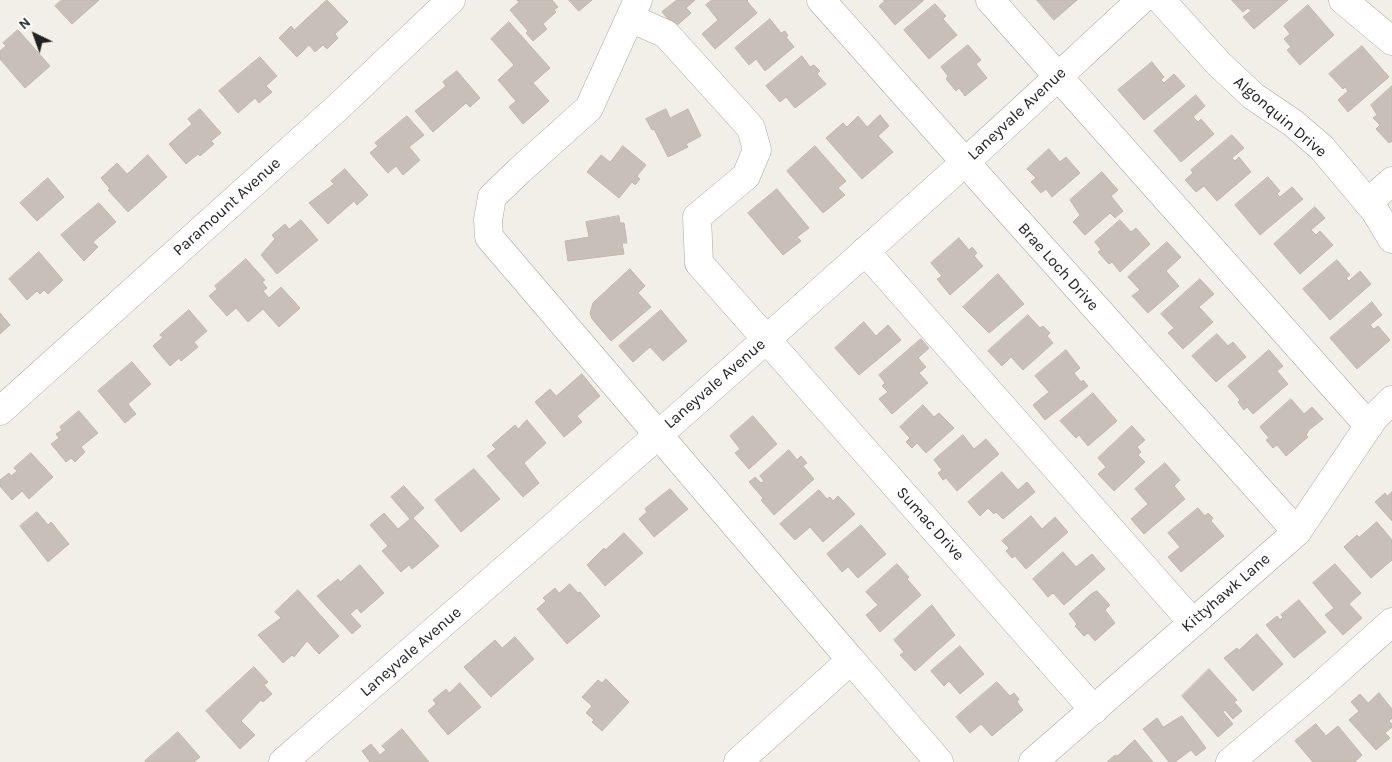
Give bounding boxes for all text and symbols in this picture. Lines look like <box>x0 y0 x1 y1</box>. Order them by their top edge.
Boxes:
north arrow <box>10 10 60 60</box>
text: N <box>15 14 34 33</box>
street label: Laneyvale Avenue <box>964 63 1070 165</box>
street label: Algonquin Drive <box>1229 72 1331 162</box>
street label: Paramount Avenue <box>169 154 285 260</box>
street label: Brae Loch Drive <box>1013 219 1103 315</box>
street label: Laneyvale Avenue <box>661 335 769 433</box>
street label: Sumac Drive <box>892 483 968 565</box>
street label: Kittyhawk Lane <box>1178 549 1274 637</box>
street label: Laneyvale Avenue <box>357 603 465 701</box>

